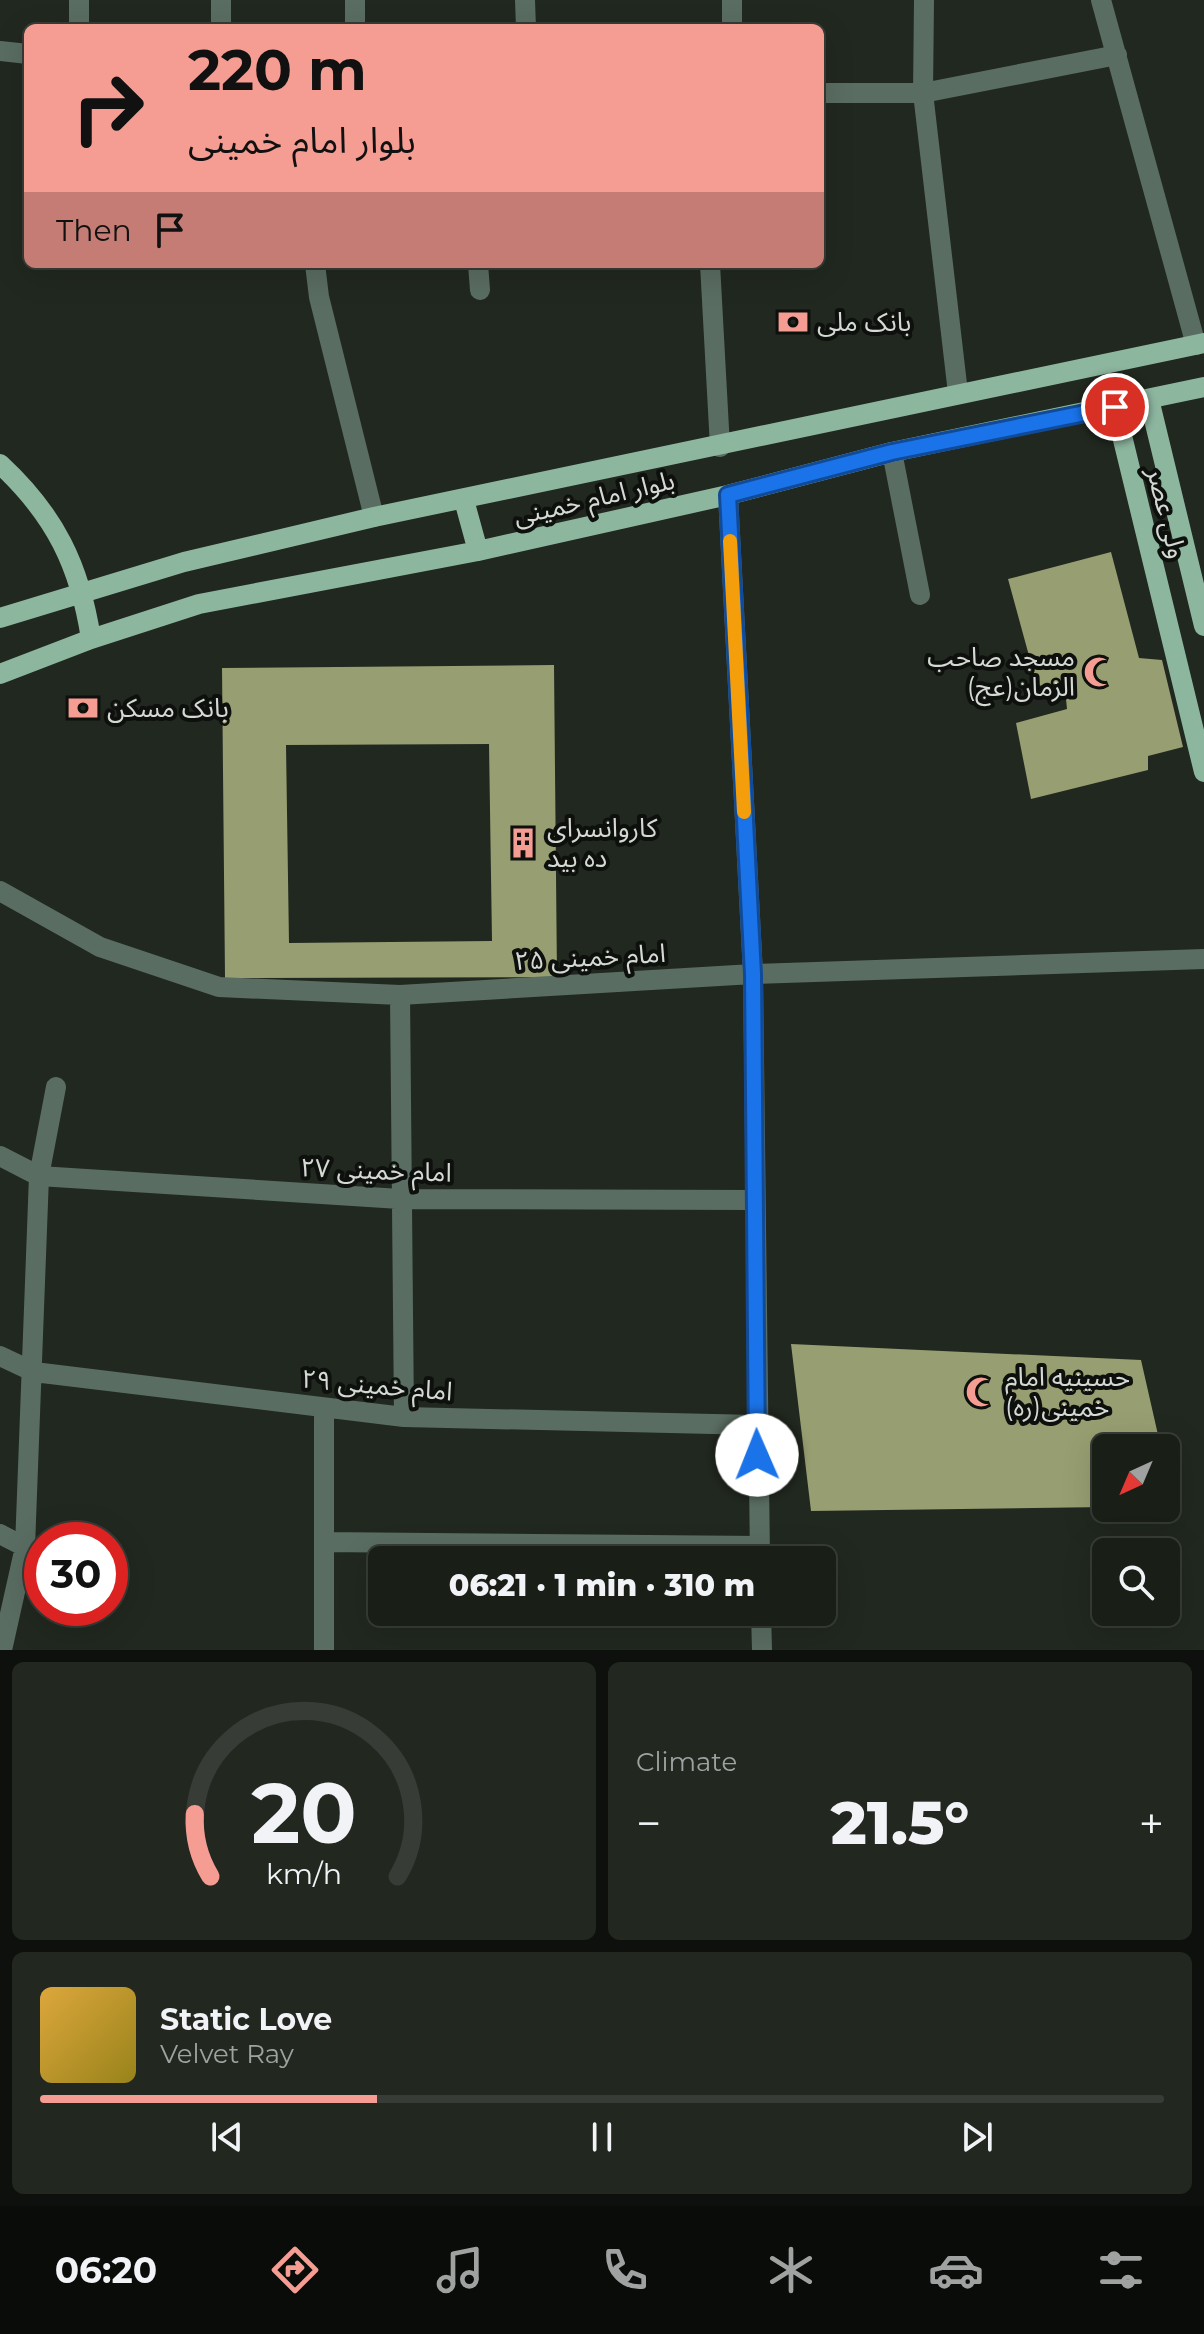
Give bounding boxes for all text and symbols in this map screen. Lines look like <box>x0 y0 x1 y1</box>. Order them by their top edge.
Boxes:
text: 220 m <box>188 36 367 104</box>
icon: right <box>56 56 160 160</box>
text: بلوار امام خمینی <box>188 118 416 162</box>
icon: arrive <box>148 208 192 252</box>
text: Then <box>56 212 132 249</box>
bank icon: بانک ملی <box>776 305 810 339</box>
place label: بانک ملی <box>817 306 911 338</box>
pin <box>1081 373 1149 441</box>
icon: arrive <box>1093 385 1137 429</box>
street label: ولی عصر <box>1140 463 1194 562</box>
street label: بلوار امام خمینی <box>510 464 679 536</box>
place label: مسجد صاحب الزمان(عج) <box>927 641 1075 707</box>
mosque icon: مسجد صاحب الزمان(عج) <box>1082 655 1116 689</box>
bank icon: بانک مسکن <box>66 691 100 725</box>
place label: بانک مسکن <box>107 692 229 724</box>
place label: کاروانسرای ده بید <box>547 812 658 874</box>
building icon: کاروانسرای ده بید <box>506 826 540 860</box>
street label: امام خمینی ۲۵ <box>514 937 667 981</box>
street label: امام خمینی ۲۷ <box>300 1151 452 1193</box>
place label: حسینیه امام خمینی(ره) <box>1005 1361 1130 1423</box>
street label: امام خمینی ۲۹ <box>300 1362 454 1412</box>
mosque icon: حسینیه امام خمینی(ره) <box>964 1375 998 1409</box>
position arrow <box>715 1413 799 1497</box>
north arrow <box>1092 1434 1180 1522</box>
map controls <box>1092 1434 1180 1626</box>
speed limit sign: 30 <box>24 1522 128 1626</box>
button: search <box>1092 1538 1180 1626</box>
text: 06:21 · 1 min · 310 m <box>449 1567 755 1604</box>
text: Climate <box>636 1746 737 1778</box>
text: 20 <box>251 1762 357 1864</box>
text: 21.5° <box>831 1786 969 1859</box>
text: − <box>636 1796 661 1850</box>
text: + <box>1139 1796 1164 1850</box>
text: km/h <box>266 1856 342 1891</box>
text: Static Love <box>160 2001 332 2038</box>
text: Velvet Ray <box>160 2038 294 2070</box>
icon: previous <box>205 2115 249 2159</box>
icon: pause <box>580 2115 624 2159</box>
icon: next <box>955 2115 999 2159</box>
icon: directions <box>267 2242 323 2298</box>
icon: music <box>432 2242 488 2298</box>
icon: phone <box>597 2242 653 2298</box>
icon: climate <box>763 2242 819 2298</box>
icon: car <box>928 2242 984 2298</box>
icon: filters <box>1093 2242 1149 2298</box>
text: 06:20 <box>55 2248 157 2292</box>

